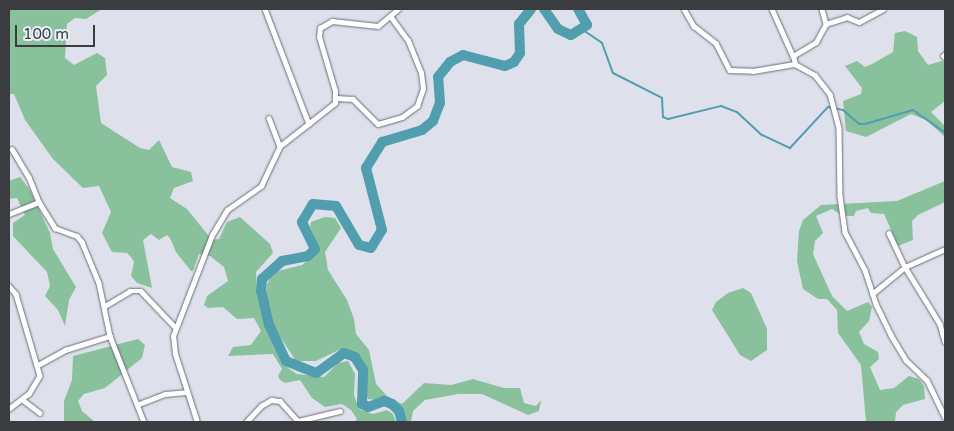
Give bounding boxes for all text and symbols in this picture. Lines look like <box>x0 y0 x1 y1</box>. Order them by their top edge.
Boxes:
scale bar <box>18 15 98 47</box>
text: 100 m <box>23 25 69 43</box>

